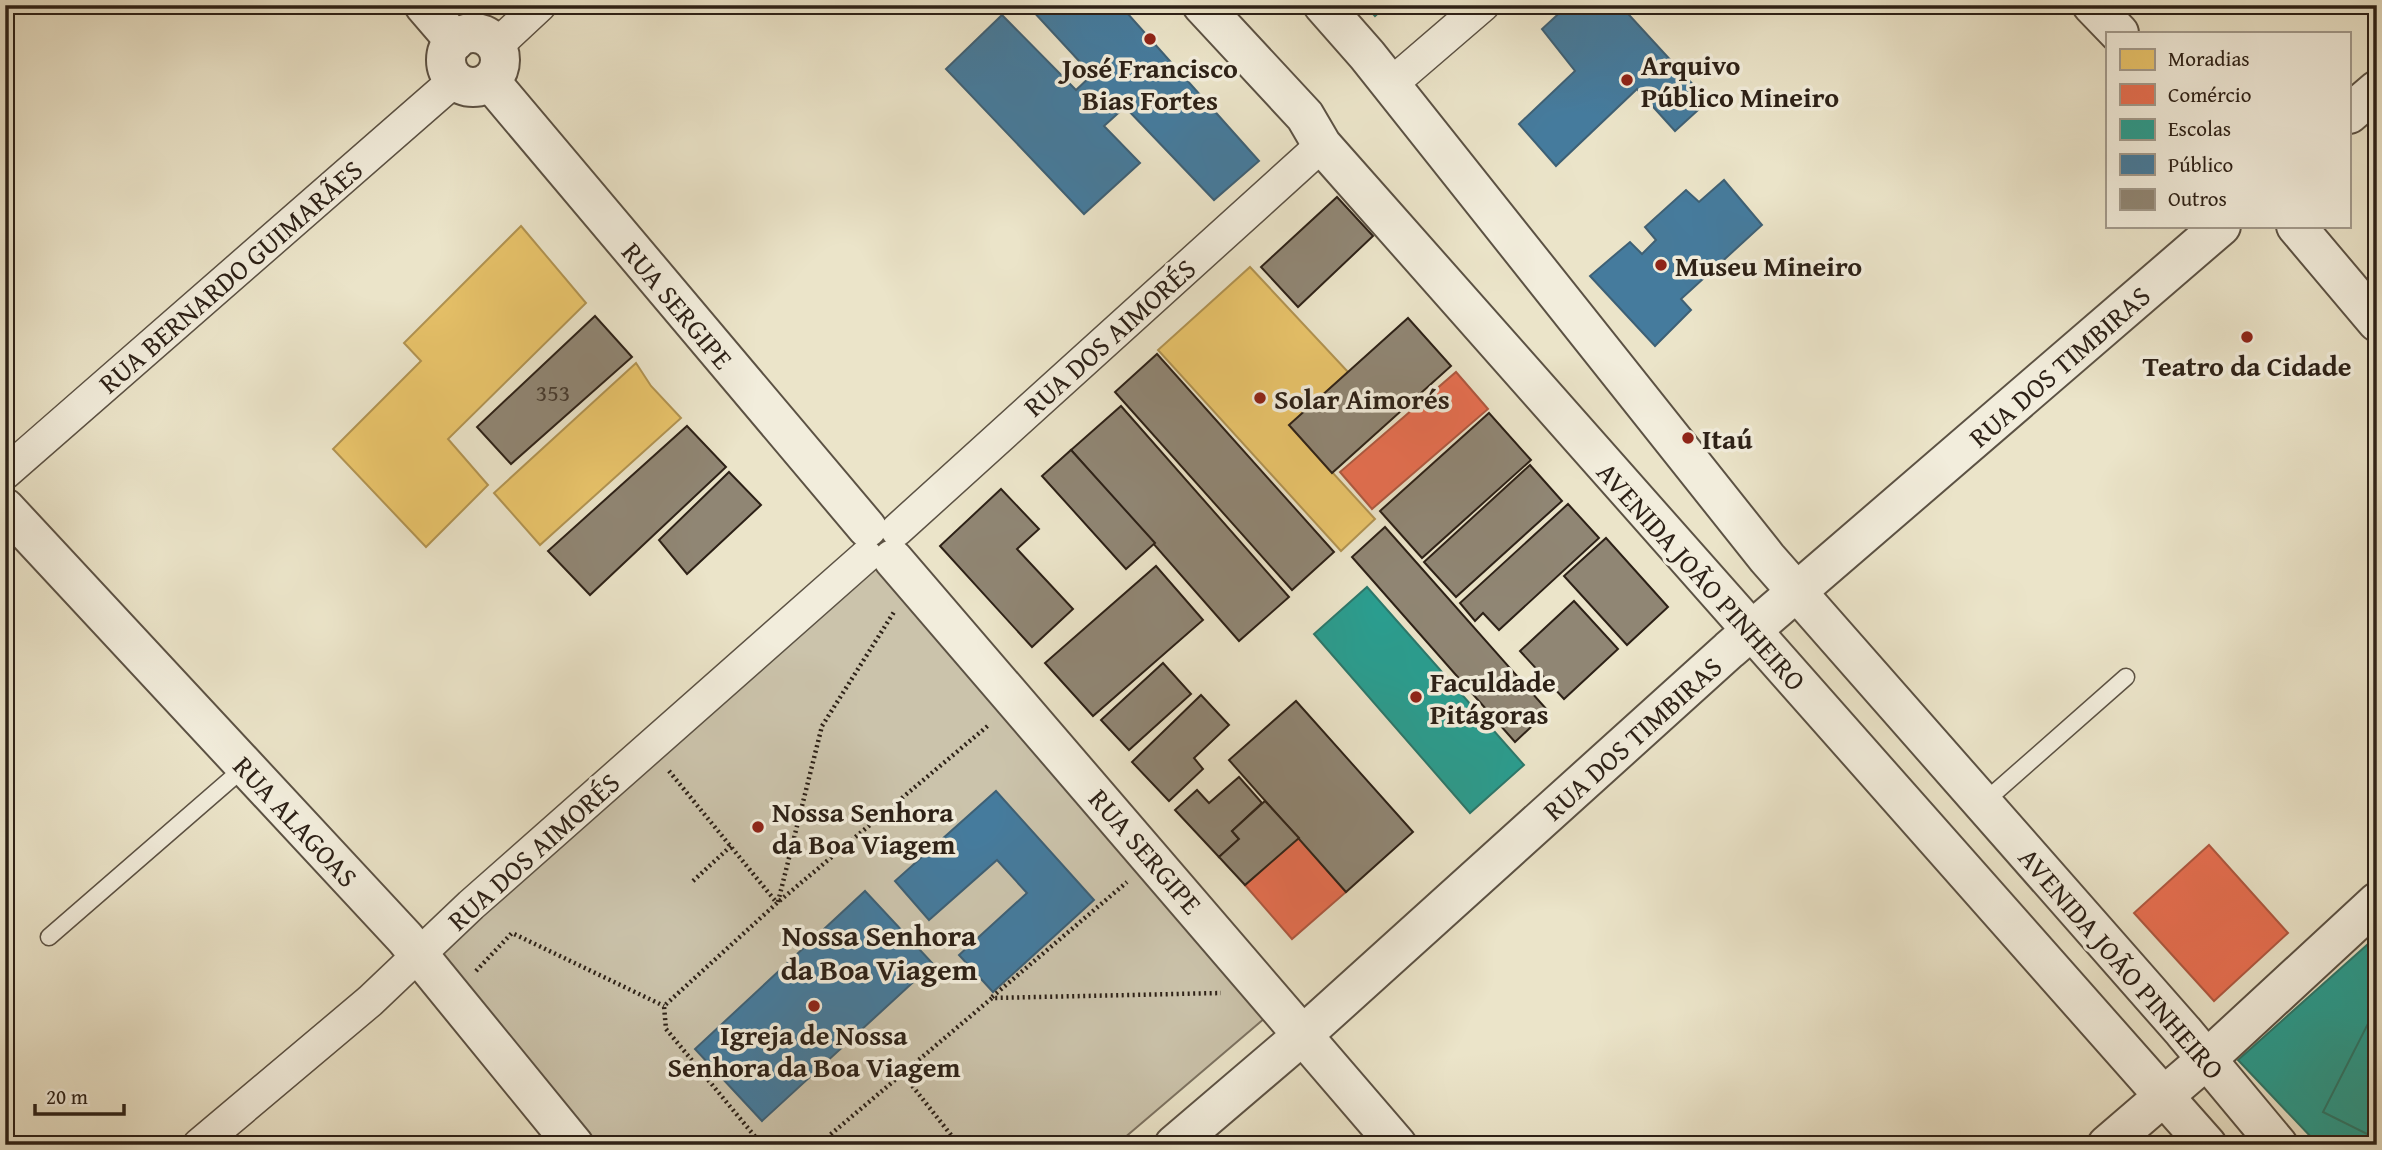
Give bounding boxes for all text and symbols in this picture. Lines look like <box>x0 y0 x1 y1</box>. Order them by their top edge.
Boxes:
marker: José Francisco Bias Fortes <box>1142 31 1158 47</box>
legend <box>2106 32 2350 228</box>
text: Moradias <box>2168 43 2250 74</box>
place label: Arquivo Público Mineiro <box>1641 44 1839 117</box>
place label: José Francisco Bias Fortes <box>1058 47 1238 120</box>
marker: Arquivo Público Mineiro <box>1619 72 1635 88</box>
text: Comércio <box>2168 79 2251 110</box>
text: Escolas <box>2168 113 2231 144</box>
street label: RUA BERNARDO GUIMARÃES <box>89 149 371 403</box>
text: Público <box>2168 149 2233 180</box>
text: Outros <box>2168 183 2227 214</box>
street label: RUA SERGIPE <box>613 233 743 377</box>
place label: Museu Mineiro <box>1675 245 1862 286</box>
street label: RUA DOS AIMORÉS <box>1014 248 1204 426</box>
marker: Museu Mineiro <box>1653 257 1669 273</box>
street label: RUA DOS TIMBIRAS <box>1959 276 2159 456</box>
marker: Teatro da Cidade <box>2239 329 2255 345</box>
place label: Teatro da Cidade <box>2143 345 2351 386</box>
house number: 353 <box>536 375 570 410</box>
place label: Solar Aimorés <box>1274 378 1450 419</box>
marker: Solar Aimorés <box>1252 390 1268 406</box>
place label: Itaú <box>1702 418 1752 459</box>
marker: Itaú <box>1680 430 1696 446</box>
street label: AVENIDA JOÃO PINHEIRO <box>1588 452 1816 700</box>
street label: RUA DOS TIMBIRAS <box>1533 646 1731 830</box>
place label: Faculdade Pitágoras <box>1430 661 1556 734</box>
marker: Faculdade Pitágoras <box>1408 689 1424 705</box>
street label: RUA ALAGOAS <box>224 746 368 896</box>
street label: RUA DOS AIMORÉS <box>438 762 628 940</box>
street label: RUA SERGIPE <box>1080 779 1212 923</box>
place label: Nossa Senhora da Boa Viagem <box>772 791 956 864</box>
marker: Nossa Senhora da Boa Viagem <box>750 819 766 835</box>
street label: AVENIDA JOÃO PINHEIRO <box>2009 838 2235 1088</box>
district label: Nossa Senhora da Boa Viagem <box>781 913 978 991</box>
marker: Igreja de Nossa Senhora da Boa Viagem <box>806 998 822 1014</box>
place label: Igreja de Nossa Senhora da Boa Viagem <box>667 1014 961 1087</box>
scale bar <box>35 1073 124 1117</box>
text: 20 m <box>46 1081 88 1112</box>

